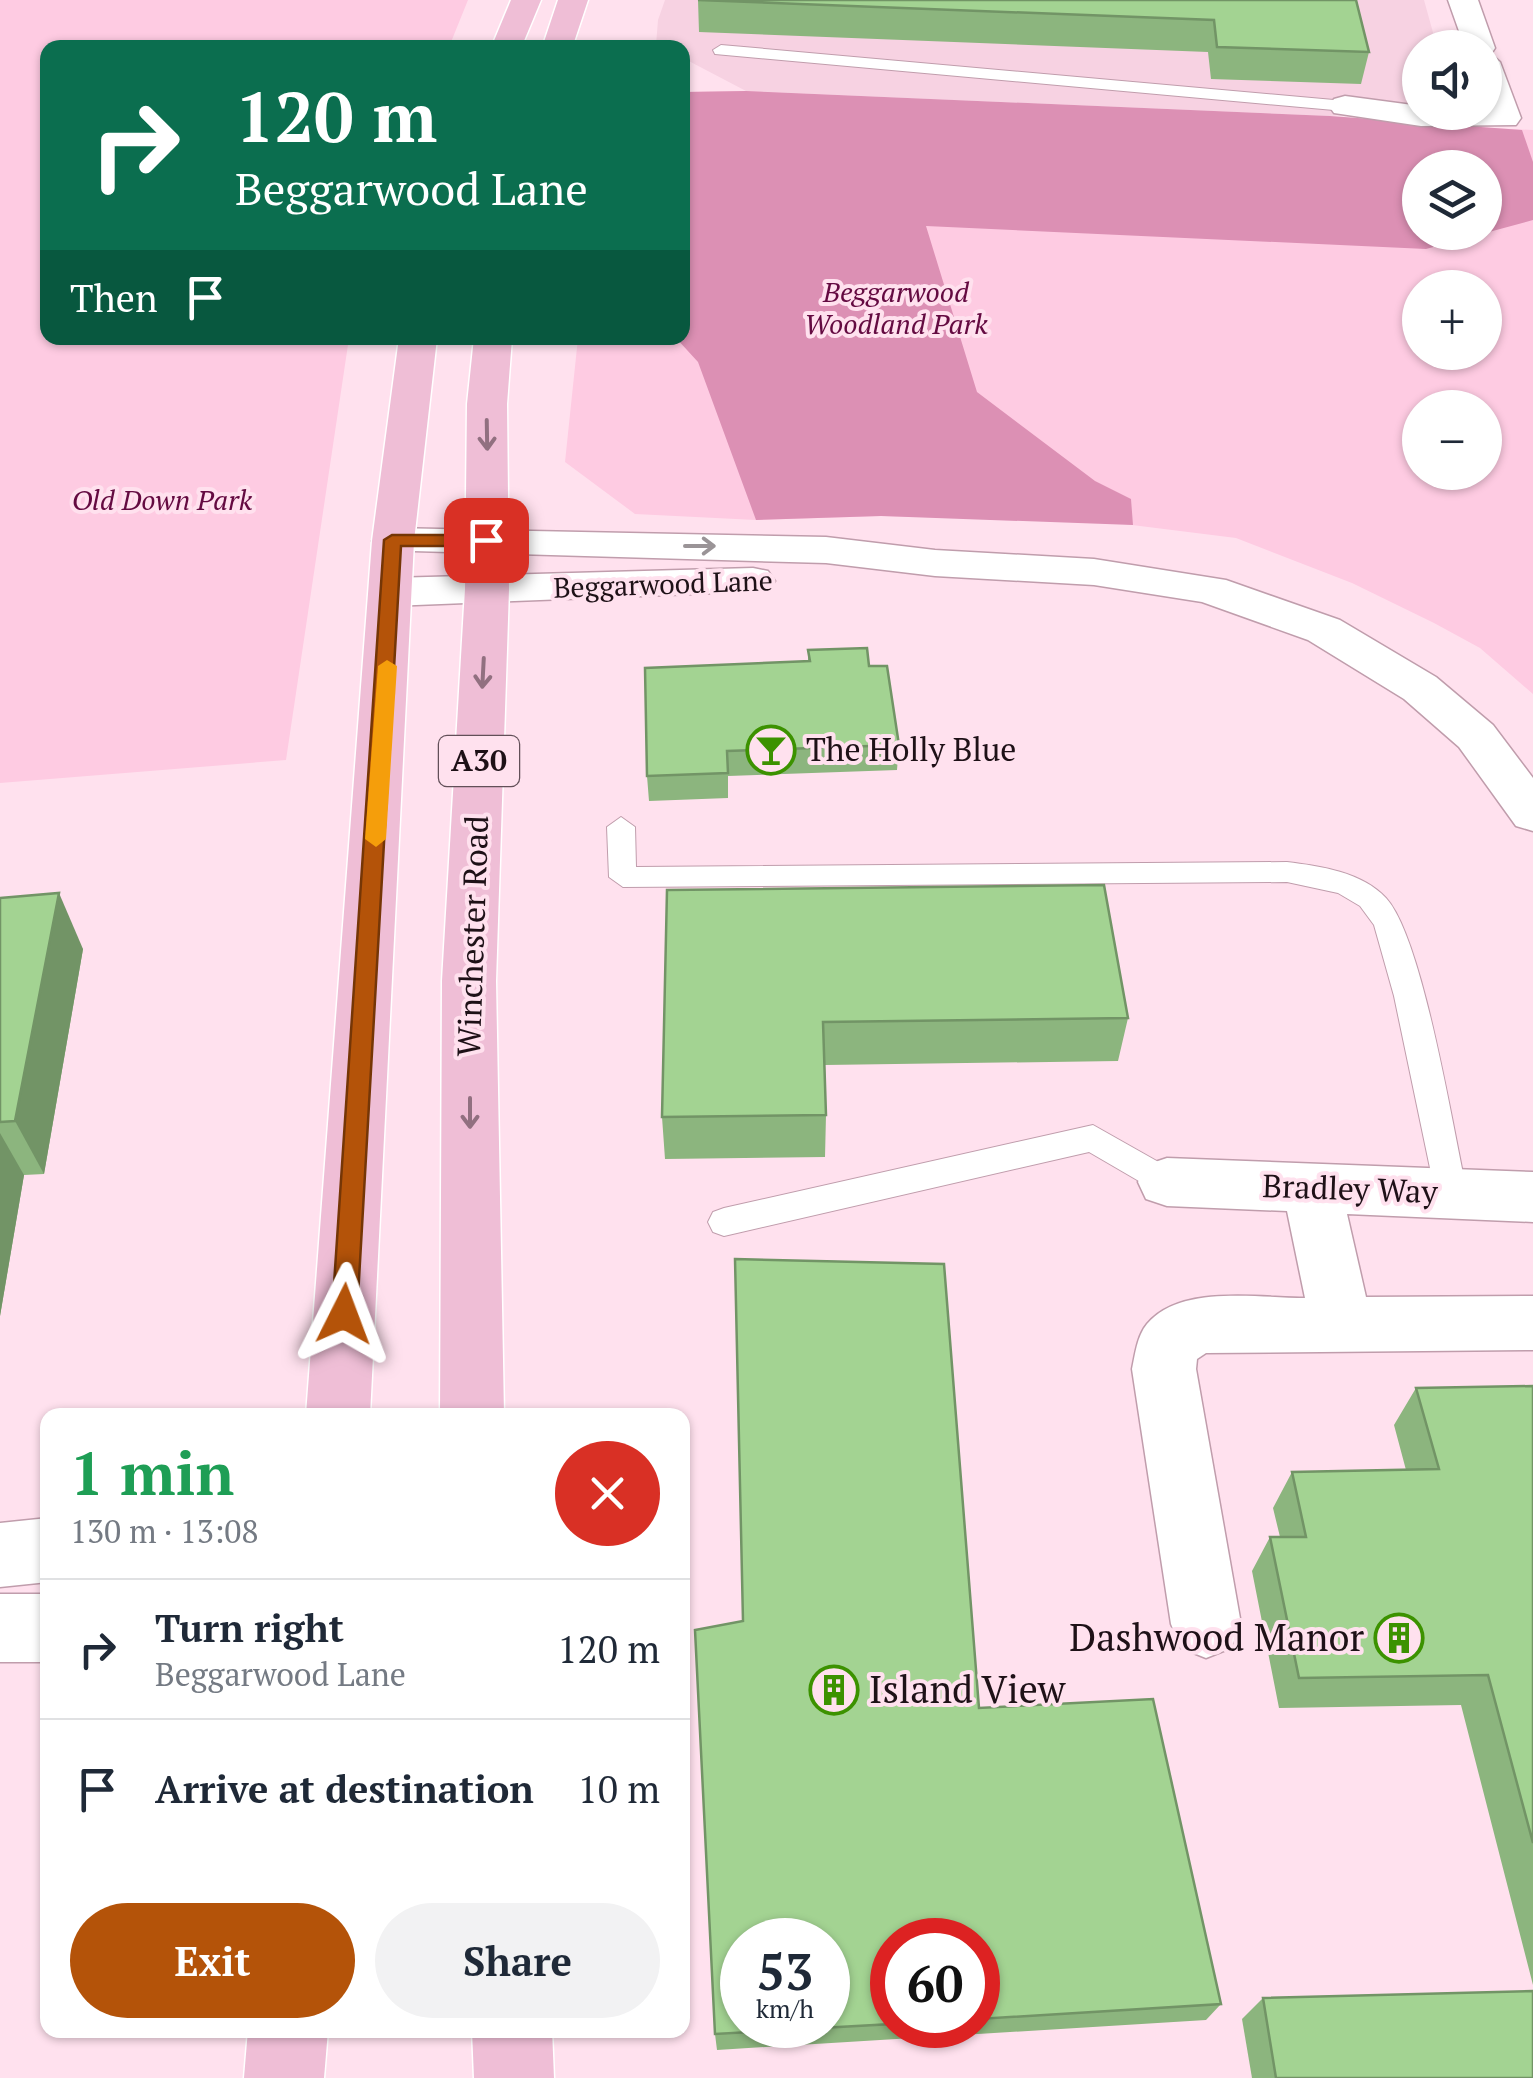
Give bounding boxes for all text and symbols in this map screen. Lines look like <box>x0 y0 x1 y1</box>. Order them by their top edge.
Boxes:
map controls <box>1402 30 1502 490</box>
button: sound <box>1402 30 1502 130</box>
text: 120 m <box>235 69 437 162</box>
icon: right <box>70 80 200 210</box>
button: layers <box>1402 150 1502 250</box>
text: Beggarwood Lane <box>235 158 588 218</box>
icon: arrive <box>178 270 233 325</box>
button: + <box>1402 270 1502 370</box>
text: Then <box>70 273 158 323</box>
park label: Beggarwood Woodland Park <box>804 273 988 342</box>
button: − <box>1402 390 1502 490</box>
one-way arrow <box>478 418 496 450</box>
park label: Old Down Park <box>72 481 253 518</box>
pin <box>444 498 529 583</box>
icon: arrive <box>459 513 514 568</box>
one-way arrow <box>682 536 715 556</box>
street label: Beggarwood Lane <box>553 561 773 606</box>
one-way arrow <box>473 656 492 688</box>
bar icon: The Holly Blue <box>745 724 797 776</box>
place label: The Holly Blue <box>806 728 1016 770</box>
road number: A30 <box>439 736 519 786</box>
street label: Winchester Road <box>447 814 497 1057</box>
one-way arrow <box>460 1096 480 1129</box>
street label: Bradley Way <box>1262 1164 1439 1212</box>
position arrow <box>292 1262 396 1366</box>
text: 1 min <box>70 1433 234 1512</box>
button: close <box>555 1441 660 1546</box>
text: 130 m · 13:08 <box>70 1510 258 1552</box>
text: Turn right <box>155 1603 344 1653</box>
place label: Dashwood Manor <box>1069 1612 1364 1662</box>
building icon: Dashwood Manor <box>1373 1612 1425 1664</box>
icon: right <box>70 1622 125 1677</box>
text: 120 m <box>557 1624 660 1674</box>
text: Beggarwood Lane <box>155 1653 406 1695</box>
building icon: Island View <box>808 1664 860 1716</box>
place label: Island View <box>869 1664 1067 1714</box>
icon: arrive <box>70 1762 125 1817</box>
text: Arrive at destination <box>155 1764 534 1814</box>
text: 10 m <box>577 1764 660 1814</box>
button: Exit <box>70 1903 355 2018</box>
button: Share <box>375 1903 660 2018</box>
speed limit sign: 60 <box>870 1918 1000 2048</box>
text: 53 <box>757 1938 813 2004</box>
text: km/h <box>756 1992 814 2025</box>

